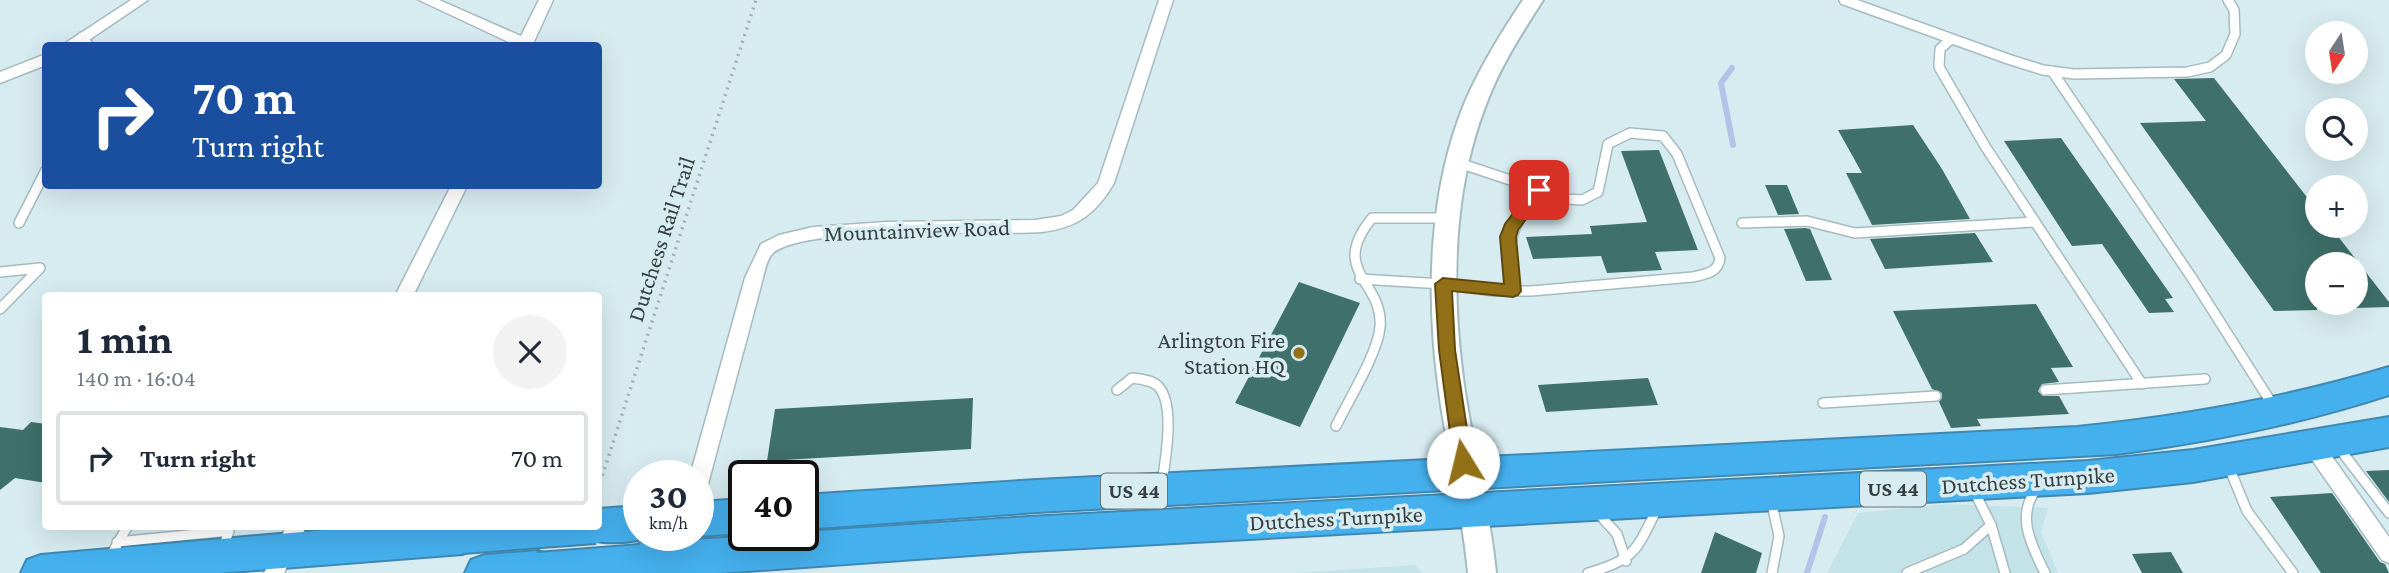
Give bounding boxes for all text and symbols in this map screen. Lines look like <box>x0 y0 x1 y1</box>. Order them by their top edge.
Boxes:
north arrow <box>2305 21 2368 84</box>
map controls <box>2305 21 2368 315</box>
icon: right <box>77 70 168 161</box>
text: 70 m <box>192 70 296 125</box>
button: search <box>2305 98 2368 161</box>
text: Turn right <box>192 128 324 164</box>
street label: Dutchess Rail Trail <box>622 153 700 325</box>
pin <box>1509 160 1569 220</box>
icon: arrive <box>1520 171 1558 209</box>
button: + <box>2305 175 2368 238</box>
street label: Mountainview Road <box>824 214 1010 246</box>
button: − <box>2305 252 2368 315</box>
text: 1 min <box>77 315 173 362</box>
button: close <box>493 315 567 389</box>
place label: Arlington Fire Station HQ <box>1158 327 1287 379</box>
marker: Arlington Fire Station HQ <box>1291 345 1307 361</box>
text: 140 m · 16:04 <box>77 365 196 391</box>
position arrow <box>1426 425 1500 499</box>
icon: right <box>81 439 119 477</box>
text: Turn right <box>140 444 256 473</box>
text: 70 m <box>511 444 563 473</box>
speed limit sign: 40 <box>728 460 819 551</box>
street label: Dutchess Turnpike <box>1941 461 2115 499</box>
road number: US 44 <box>1860 472 1926 506</box>
road number: US 44 <box>1101 474 1167 508</box>
text: 30 <box>649 477 688 516</box>
street label: Dutchess Turnpike <box>1249 500 1423 536</box>
text: km/h <box>649 513 688 533</box>

